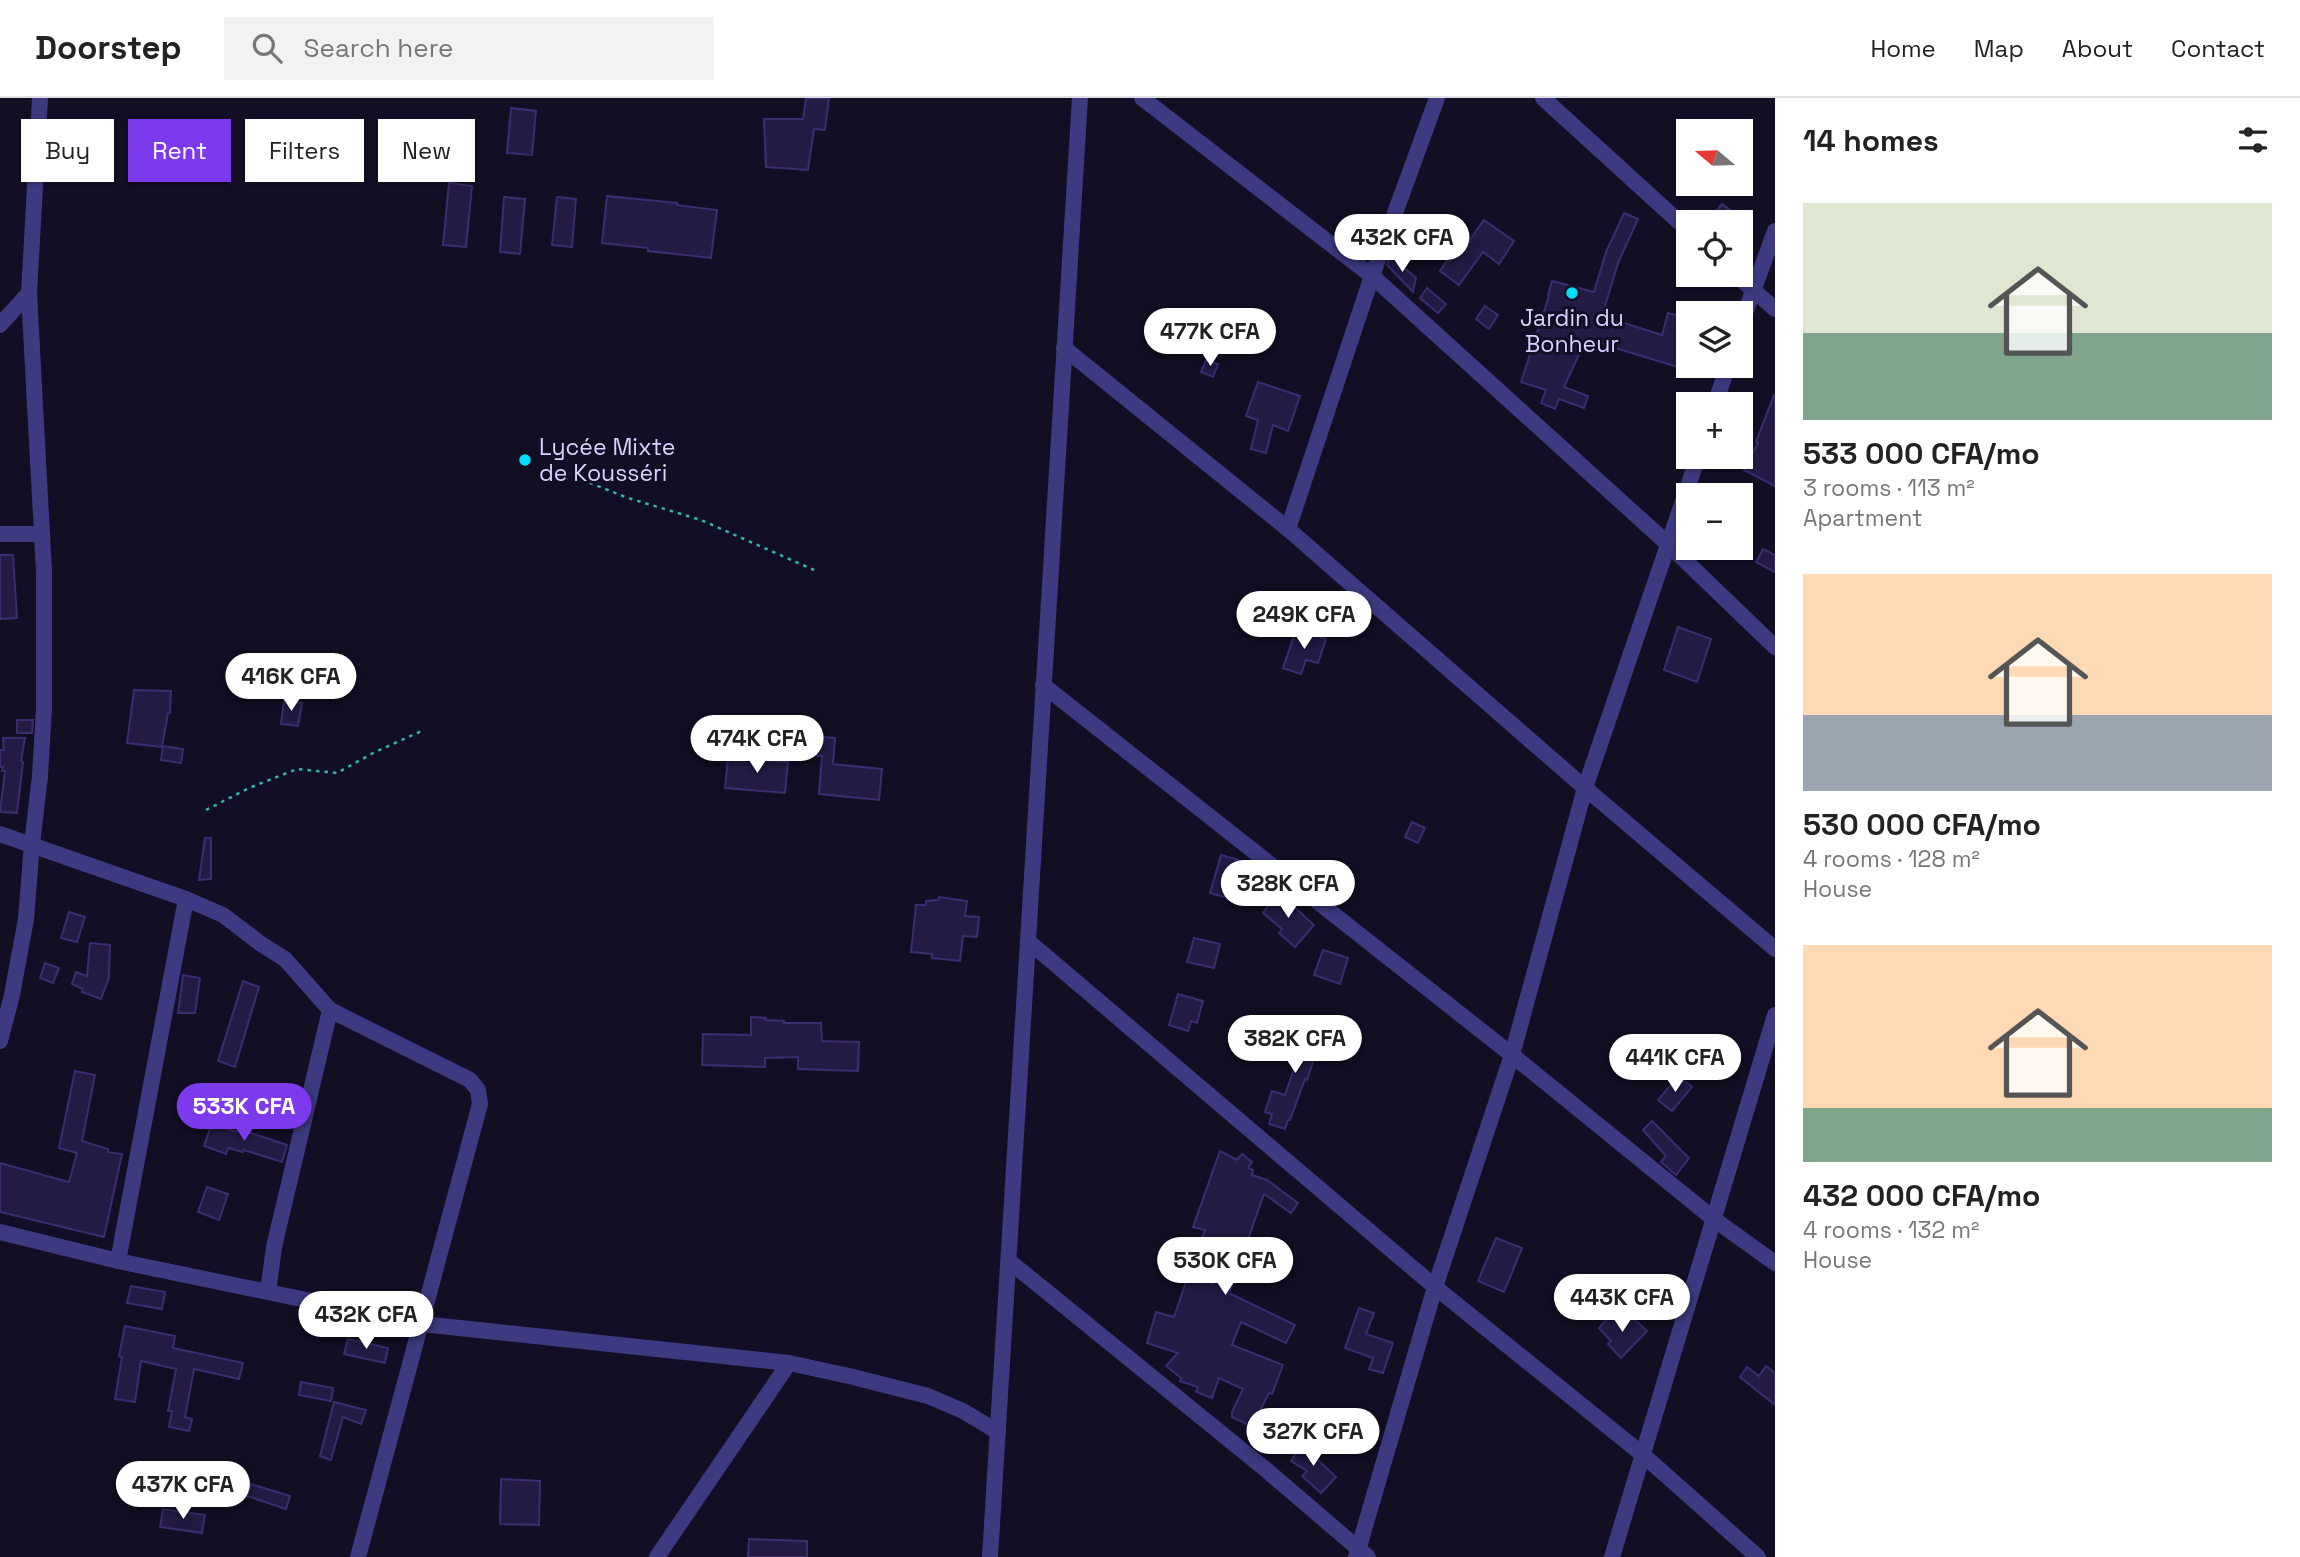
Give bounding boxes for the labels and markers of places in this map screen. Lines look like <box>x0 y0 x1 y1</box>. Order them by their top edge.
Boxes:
pin: 432K CFA <box>1330 214 1474 274</box>
marker: Jardin du Bonheur <box>1564 285 1580 301</box>
place label: Jardin du Bonheur <box>1520 303 1624 359</box>
pin: 477K CFA <box>1138 308 1282 368</box>
place label: Lycée Mixte de Kousséri <box>539 432 675 488</box>
marker: Lycée Mixte de Kousséri <box>517 452 533 468</box>
pin: 249K CFA <box>1232 592 1376 651</box>
pin: 416K CFA <box>219 654 363 713</box>
pin: 474K CFA <box>685 716 829 775</box>
pin: 328K CFA <box>1216 860 1360 920</box>
pin: 382K CFA <box>1223 1016 1367 1075</box>
pin: 441K CFA <box>1603 1034 1747 1094</box>
pin: 533K CFA <box>172 1084 316 1143</box>
pin: 530K CFA <box>1153 1238 1297 1297</box>
pin: 443K CFA <box>1550 1274 1694 1334</box>
pin: 432K CFA <box>294 1292 438 1351</box>
pin: 327K CFA <box>1241 1408 1385 1468</box>
pin: 437K CFA <box>111 1462 255 1521</box>

